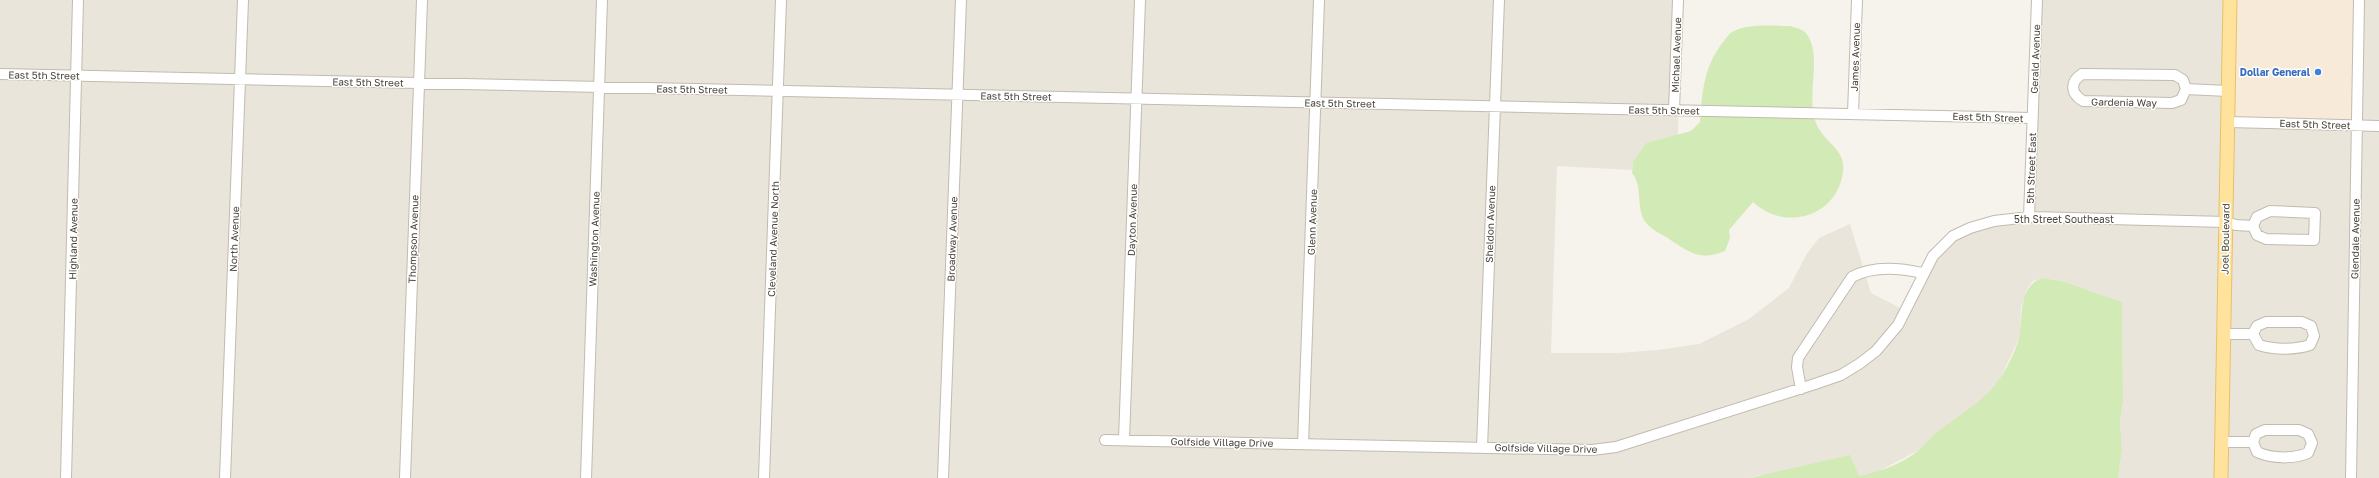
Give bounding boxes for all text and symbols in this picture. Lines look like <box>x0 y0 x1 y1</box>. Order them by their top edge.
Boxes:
street label: Michael Avenue <box>1669 17 1683 93</box>
street label: James Avenue <box>1848 22 1862 92</box>
street label: Gerald Avenue <box>2028 24 2042 94</box>
place label: Dollar General <box>2240 66 2311 78</box>
marker: Dollar General <box>2313 67 2323 77</box>
street label: East 5th Street <box>8 68 80 82</box>
street label: East 5th Street <box>332 75 404 89</box>
street label: East 5th Street <box>656 82 728 96</box>
street label: East 5th Street <box>980 89 1052 103</box>
street label: Gardenia Way <box>2091 95 2157 109</box>
street label: East 5th Street <box>1304 96 1376 110</box>
street label: East 5th Street <box>1628 103 1700 117</box>
street label: East 5th Street <box>1952 110 2024 124</box>
street label: East 5th Street <box>2279 117 2351 131</box>
street label: 5th Street East <box>2024 132 2038 204</box>
street label: Cleveland Avenue North <box>765 181 781 297</box>
street label: Dayton Avenue <box>1125 183 1139 256</box>
street label: Sheldon Avenue <box>1483 185 1497 263</box>
street label: Glenn Avenue <box>1305 189 1319 255</box>
street label: Washington Avenue <box>586 191 602 287</box>
street label: Thompson Avenue <box>405 194 421 283</box>
street label: Broadway Avenue <box>945 196 959 282</box>
street label: Highland Avenue <box>66 198 80 280</box>
street label: Glendale Avenue <box>2348 198 2362 279</box>
street label: Joel Boulevard <box>2218 203 2232 275</box>
street label: North Avenue <box>227 206 241 272</box>
street label: 5th Street Southeast <box>2014 213 2114 225</box>
street label: Golfside Village Drive <box>1171 435 1274 449</box>
street label: Golfside Village Drive <box>1495 441 1598 455</box>

